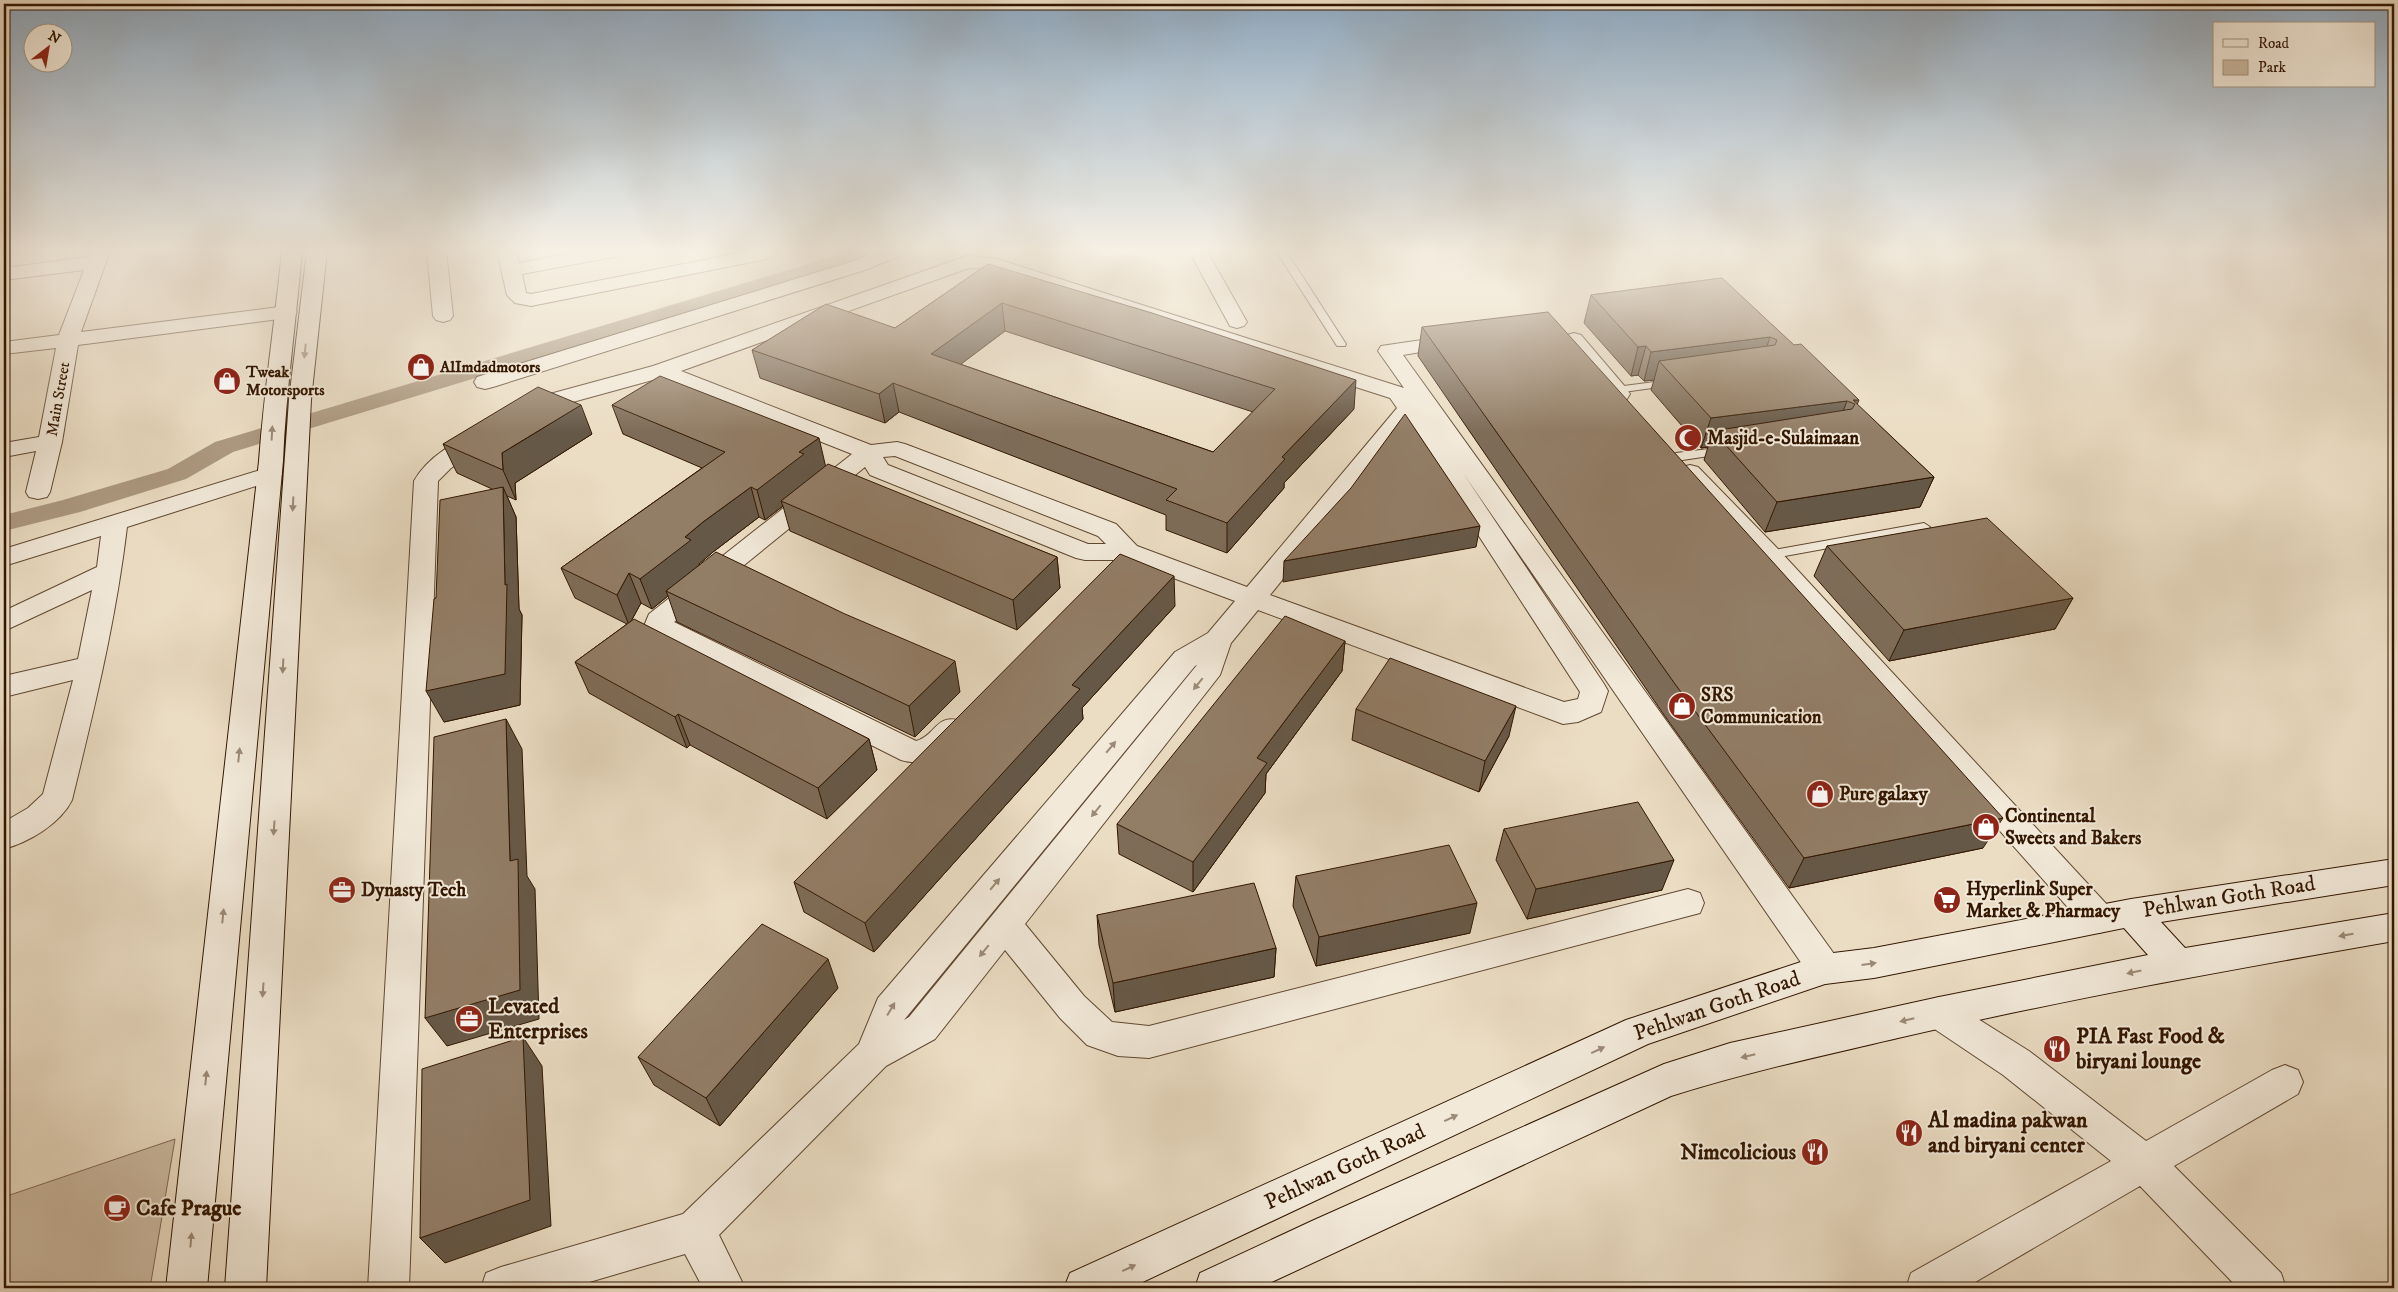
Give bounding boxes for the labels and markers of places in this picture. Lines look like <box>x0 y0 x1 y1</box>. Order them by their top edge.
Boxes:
shop icon: AlImdadmotors <box>406 352 436 382</box>
place label: AlImdadmotors <box>439 357 541 377</box>
place label: Tweak Motorsports <box>245 362 325 400</box>
shop icon: Tweak Motorsports <box>212 366 242 396</box>
mosque icon: Masjid-e-Sulaimaan <box>1673 423 1703 453</box>
place label: Masjid-e-Sulaimaan <box>1707 427 1860 451</box>
place label: SRS Communication <box>1701 684 1823 729</box>
shop icon: SRS Communication <box>1667 691 1697 721</box>
shop icon: Pure galaxy <box>1805 779 1835 809</box>
place label: Pure galaxy <box>1839 783 1929 806</box>
place label: Continental Sweets and Bakers <box>2005 805 2142 850</box>
shop icon: Continental Sweets and Bakers <box>1971 812 2001 842</box>
office icon: Dynasty Tech <box>327 875 357 905</box>
place label: Hyperlink Super Market & Pharmacy <box>1966 878 2121 923</box>
place label: Dynasty Tech <box>361 879 467 902</box>
supermarket icon: Hyperlink Super Market & Pharmacy <box>1932 885 1962 915</box>
place label: Levated Enterprises <box>488 993 589 1045</box>
office icon: Levated Enterprises <box>454 1004 484 1034</box>
place label: PIA Fast Food & biryani lounge <box>2075 1023 2225 1075</box>
restaurant icon: PIA Fast Food & biryani lounge <box>2042 1034 2072 1064</box>
place label: Al madina pakwan and biryani center <box>1927 1107 2088 1159</box>
restaurant icon: Al madina pakwan and biryani center <box>1894 1118 1924 1148</box>
restaurant icon: Nimcolicious <box>1800 1137 1830 1167</box>
place label: Nimcolicious <box>1680 1139 1797 1166</box>
cafe icon: Cafe Prague <box>102 1193 132 1223</box>
place label: Cafe Prague <box>136 1195 241 1222</box>

